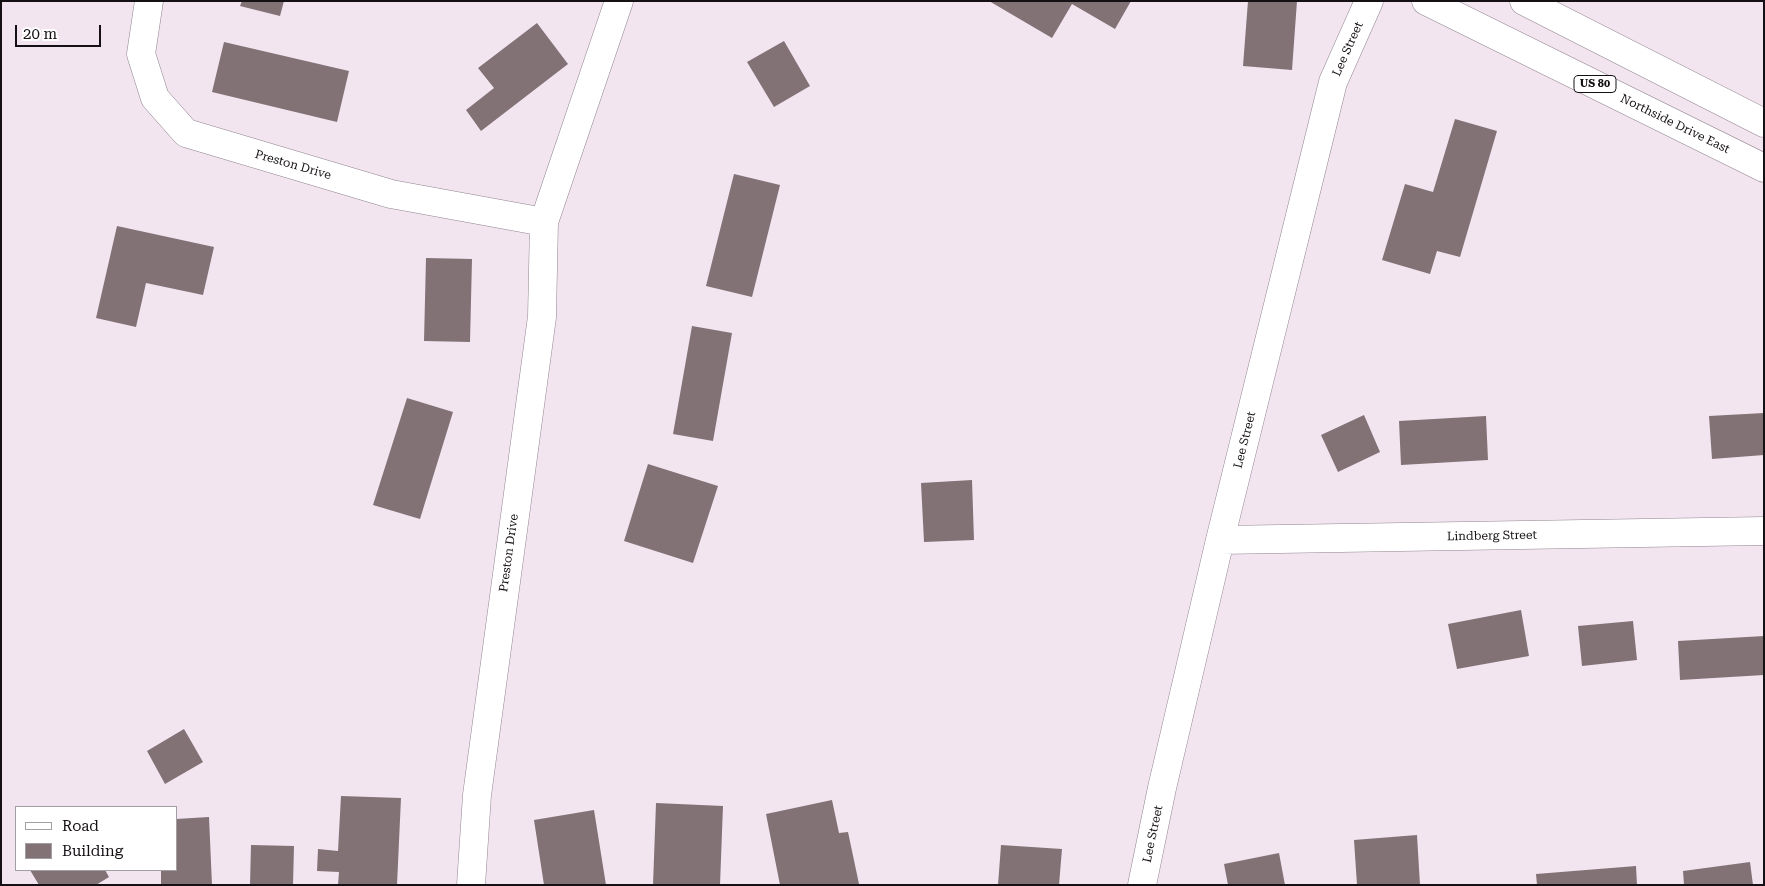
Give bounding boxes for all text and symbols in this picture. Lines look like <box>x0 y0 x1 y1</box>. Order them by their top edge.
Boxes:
scale bar <box>18 15 104 47</box>
street label: Lee Street <box>1330 19 1366 79</box>
text: 20 m <box>23 25 57 43</box>
road number: US 80 <box>1574 76 1616 92</box>
street label: Northside Drive East <box>1618 91 1732 157</box>
street label: Preston Drive <box>253 147 333 183</box>
street label: Lee Street <box>1231 410 1259 470</box>
street label: Preston Drive <box>496 513 522 593</box>
street label: Lindberg Street <box>1447 528 1537 544</box>
street label: Lee Street <box>1140 804 1166 864</box>
legend <box>15 806 178 871</box>
text: Road <box>62 817 99 835</box>
text: Building <box>62 842 123 860</box>

